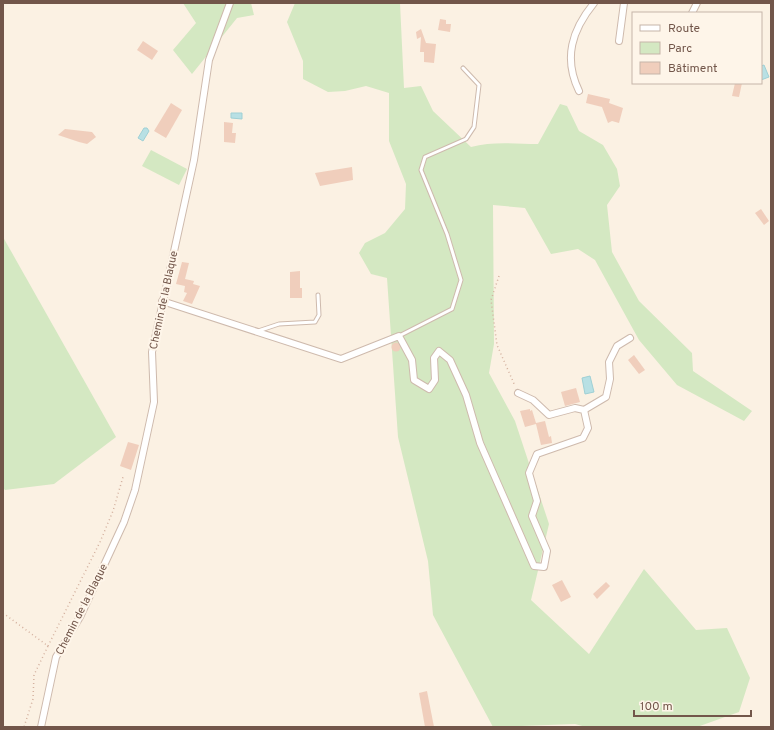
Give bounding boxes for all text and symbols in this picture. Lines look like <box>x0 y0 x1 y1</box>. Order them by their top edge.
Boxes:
legend <box>632 12 762 84</box>
text: Route <box>668 21 700 37</box>
text: Parc <box>668 41 692 57</box>
text: Bâtiment <box>668 61 718 77</box>
street label: Chemin de la Blaque <box>147 249 181 351</box>
street label: Chemin de la Blaque <box>53 561 111 657</box>
scale bar <box>634 692 751 718</box>
text: 100 m <box>640 699 673 715</box>

